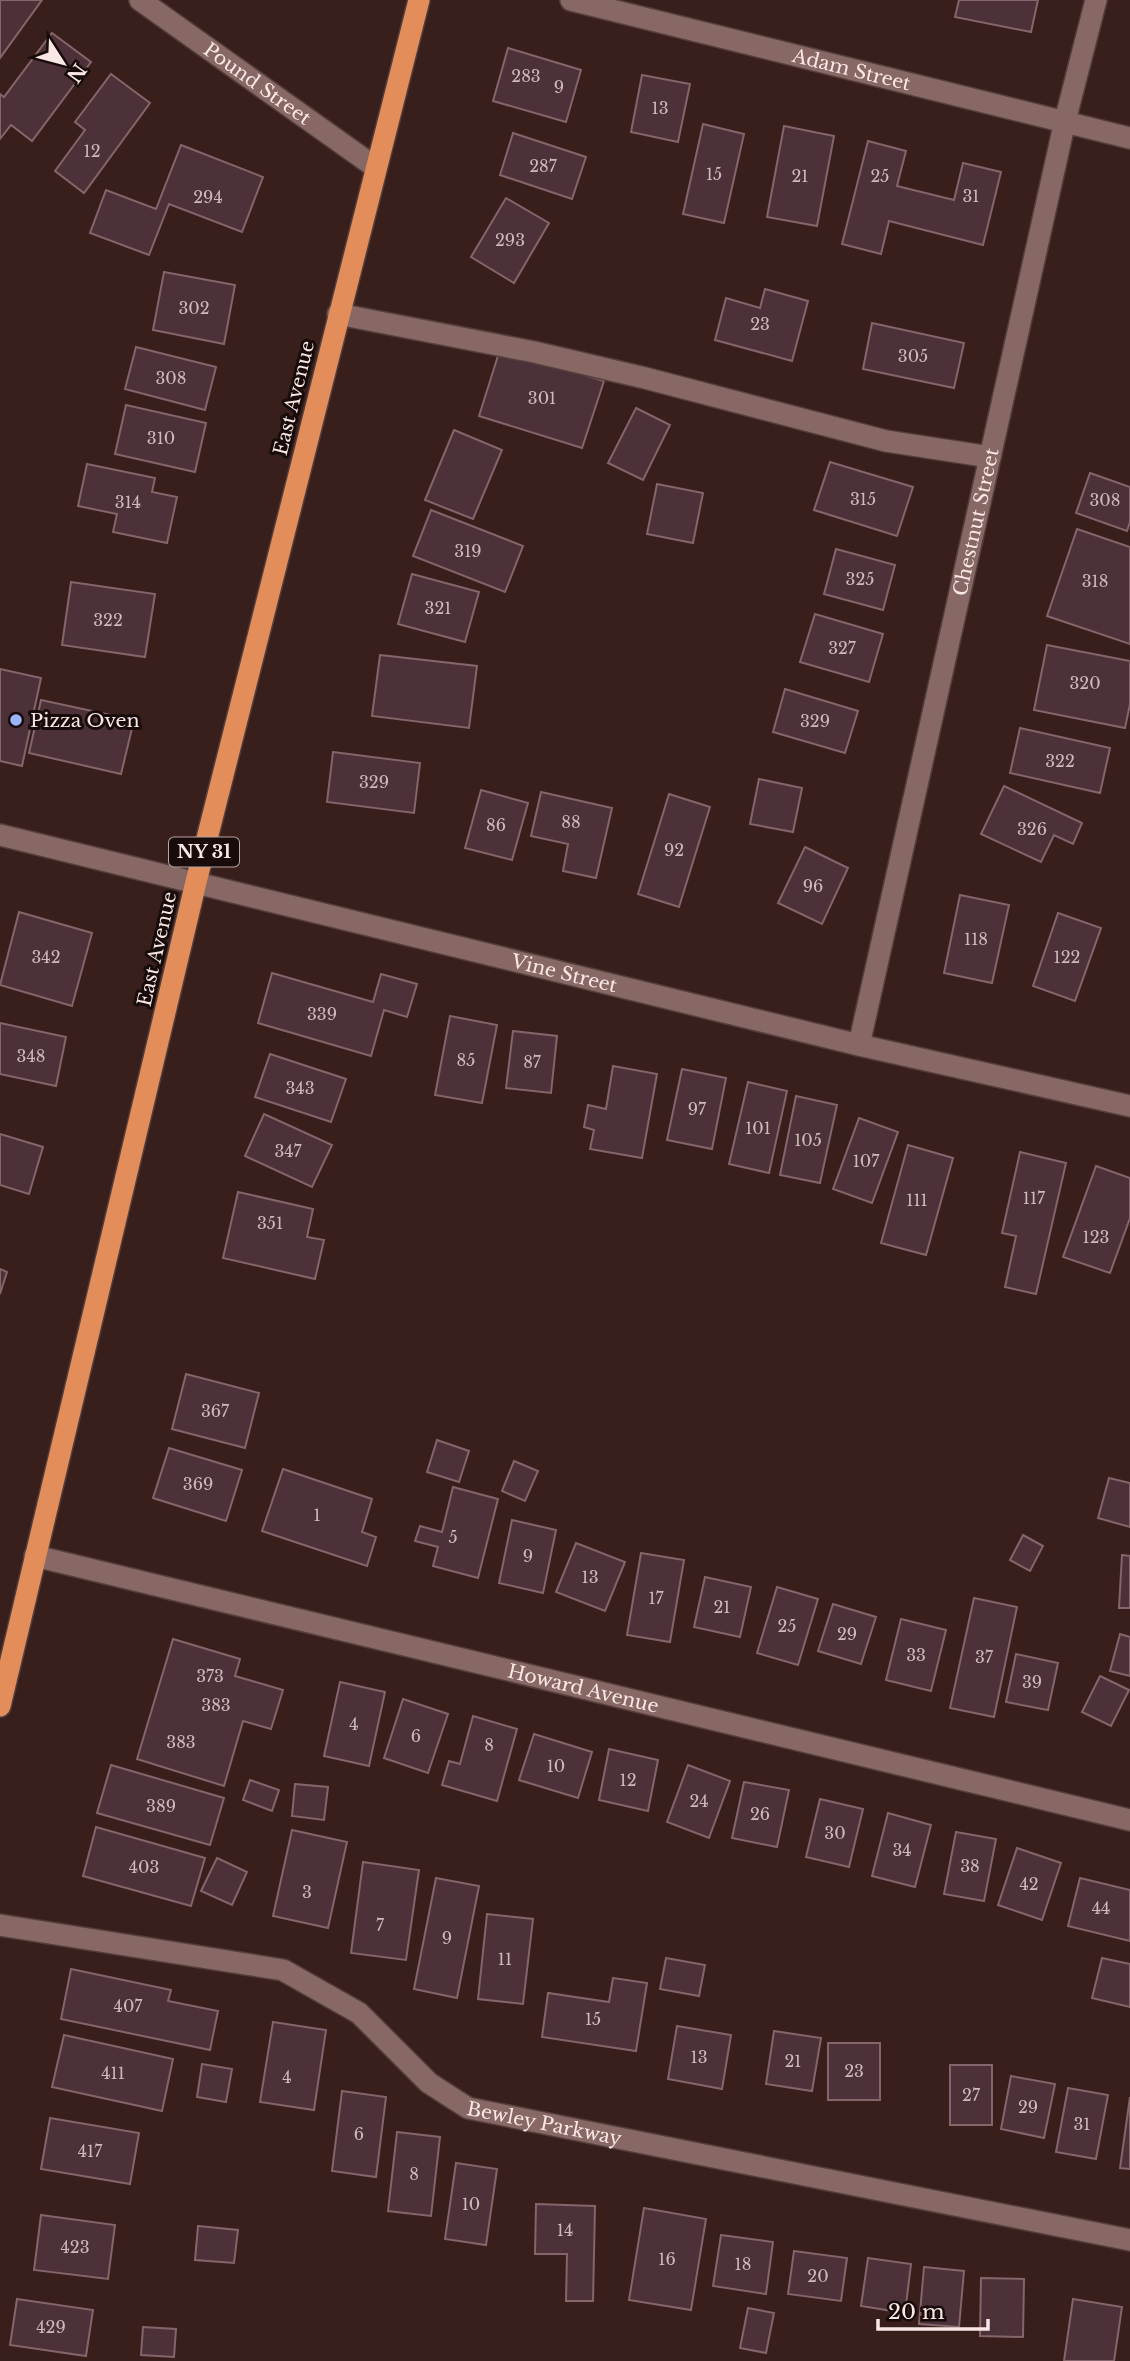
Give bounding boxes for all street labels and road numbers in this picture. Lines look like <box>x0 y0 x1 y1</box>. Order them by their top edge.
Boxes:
street label: Pound Street <box>199 37 316 130</box>
street label: Adam Street <box>789 43 914 95</box>
street label: East Avenue <box>269 338 319 458</box>
street label: Chestnut Street <box>948 445 1003 598</box>
road number: NY 31 <box>169 838 239 866</box>
street label: East Avenue <box>133 889 181 1009</box>
street label: Vine Street <box>508 949 620 997</box>
street label: Howard Avenue <box>506 1659 661 1717</box>
street label: Bewley Parkway <box>465 2097 624 2150</box>

